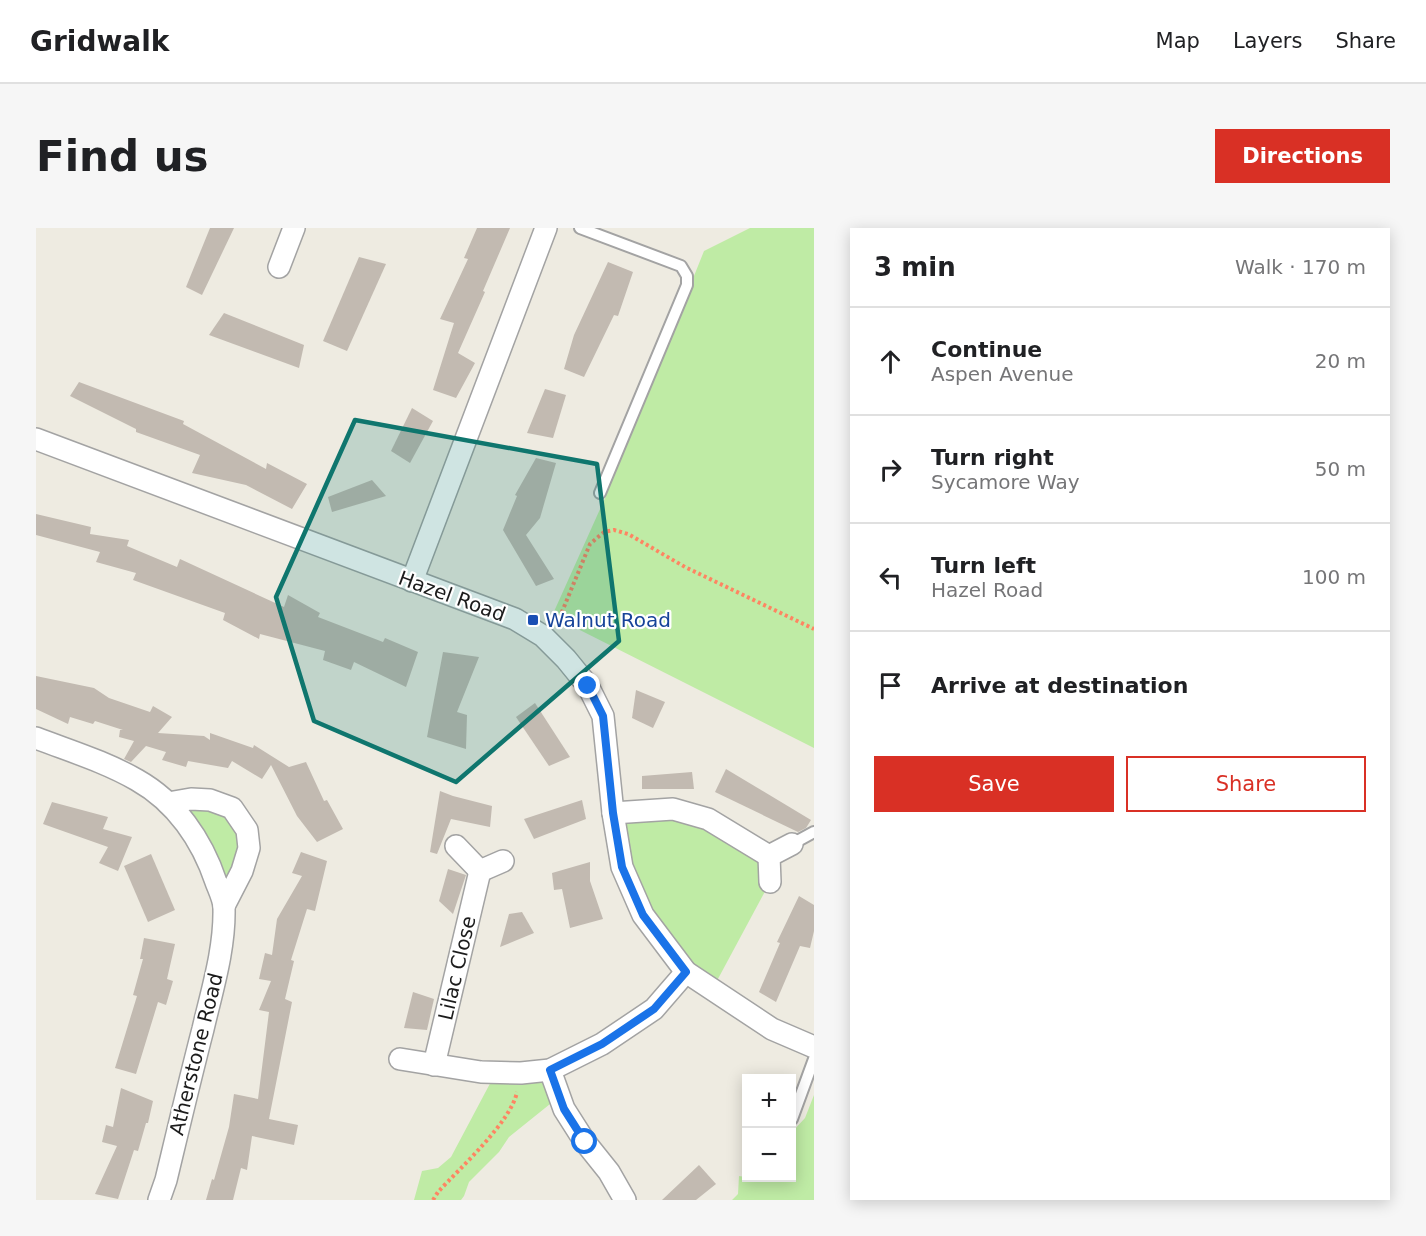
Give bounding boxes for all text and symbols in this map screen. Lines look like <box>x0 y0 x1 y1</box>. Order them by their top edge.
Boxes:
text: Gridwalk <box>30 25 169 58</box>
text: Map <box>1156 29 1200 53</box>
text: Layers <box>1233 29 1302 53</box>
text: Share <box>1335 29 1396 53</box>
button: Directions <box>1215 129 1390 183</box>
text: Find us <box>36 132 209 181</box>
text: 3 min <box>874 252 956 282</box>
text: Walk · 170 m <box>1235 255 1366 279</box>
text: Continue <box>931 337 1042 362</box>
icon: ahead <box>874 345 907 378</box>
text: 20 m <box>1315 349 1366 373</box>
text: Aspen Avenue <box>931 362 1073 386</box>
text: Turn right <box>931 445 1054 470</box>
icon: right <box>874 453 907 486</box>
text: 50 m <box>1315 457 1366 481</box>
text: Sycamore Way <box>931 470 1080 494</box>
text: Turn left <box>931 553 1036 578</box>
icon: left <box>874 561 907 594</box>
text: 100 m <box>1302 565 1366 589</box>
street label: Hazel Road <box>395 566 509 626</box>
text: Hazel Road <box>931 578 1043 602</box>
place label: Walnut Road <box>545 608 671 632</box>
marker: Walnut Road <box>526 613 540 627</box>
icon: arrive <box>874 669 907 702</box>
route end <box>574 672 600 698</box>
text: Arrive at destination <box>931 673 1188 698</box>
button: Save <box>874 756 1114 812</box>
button: Share <box>1126 756 1366 812</box>
street label: Lilac Close <box>433 913 481 1023</box>
street label: Atherstone Road <box>164 970 228 1138</box>
map controls <box>742 1074 796 1182</box>
button: + <box>742 1074 796 1128</box>
route start <box>571 1128 597 1154</box>
button: − <box>742 1128 796 1182</box>

